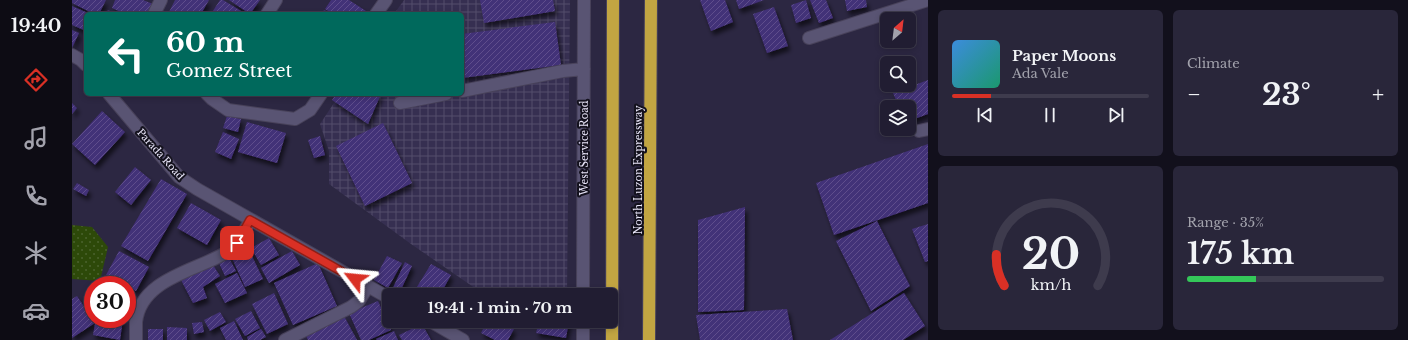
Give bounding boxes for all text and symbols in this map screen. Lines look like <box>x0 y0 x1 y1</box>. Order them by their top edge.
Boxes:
north arrow <box>880 12 916 48</box>
map controls <box>880 12 916 136</box>
text: 19:40 <box>11 15 61 37</box>
text: 60 m <box>166 25 244 60</box>
icon: left <box>100 28 152 80</box>
text: Paper Moons <box>1012 46 1116 65</box>
text: Climate <box>1187 55 1240 72</box>
button: search <box>880 56 916 92</box>
text: Gomez Street <box>166 60 292 82</box>
text: Ada Vale <box>1012 65 1069 82</box>
icon: directions <box>22 66 50 94</box>
text: 23° <box>1262 76 1311 113</box>
text: − <box>1187 81 1201 108</box>
text: + <box>1372 81 1384 108</box>
street label: West Service Road <box>578 100 591 196</box>
button: layers <box>880 100 916 136</box>
icon: previous <box>974 104 996 126</box>
icon: pause <box>1039 104 1061 126</box>
icon: next <box>1105 104 1127 126</box>
street label: North Luzon Expressway <box>632 105 645 235</box>
icon: music <box>22 124 50 152</box>
street label: Parada Road <box>134 126 187 183</box>
icon: phone <box>22 182 50 210</box>
text: Range · 35% <box>1187 214 1264 231</box>
pin <box>220 226 254 260</box>
text: 20 <box>1021 229 1080 280</box>
icon: arrive <box>226 232 248 254</box>
text: 175 km <box>1187 235 1294 272</box>
icon: climate <box>22 239 50 267</box>
position arrow <box>334 258 376 300</box>
speed limit sign: 30 <box>84 276 136 328</box>
text: km/h <box>1030 276 1071 294</box>
icon: car <box>22 297 50 325</box>
text: 19:41 · 1 min · 70 m <box>428 298 572 317</box>

